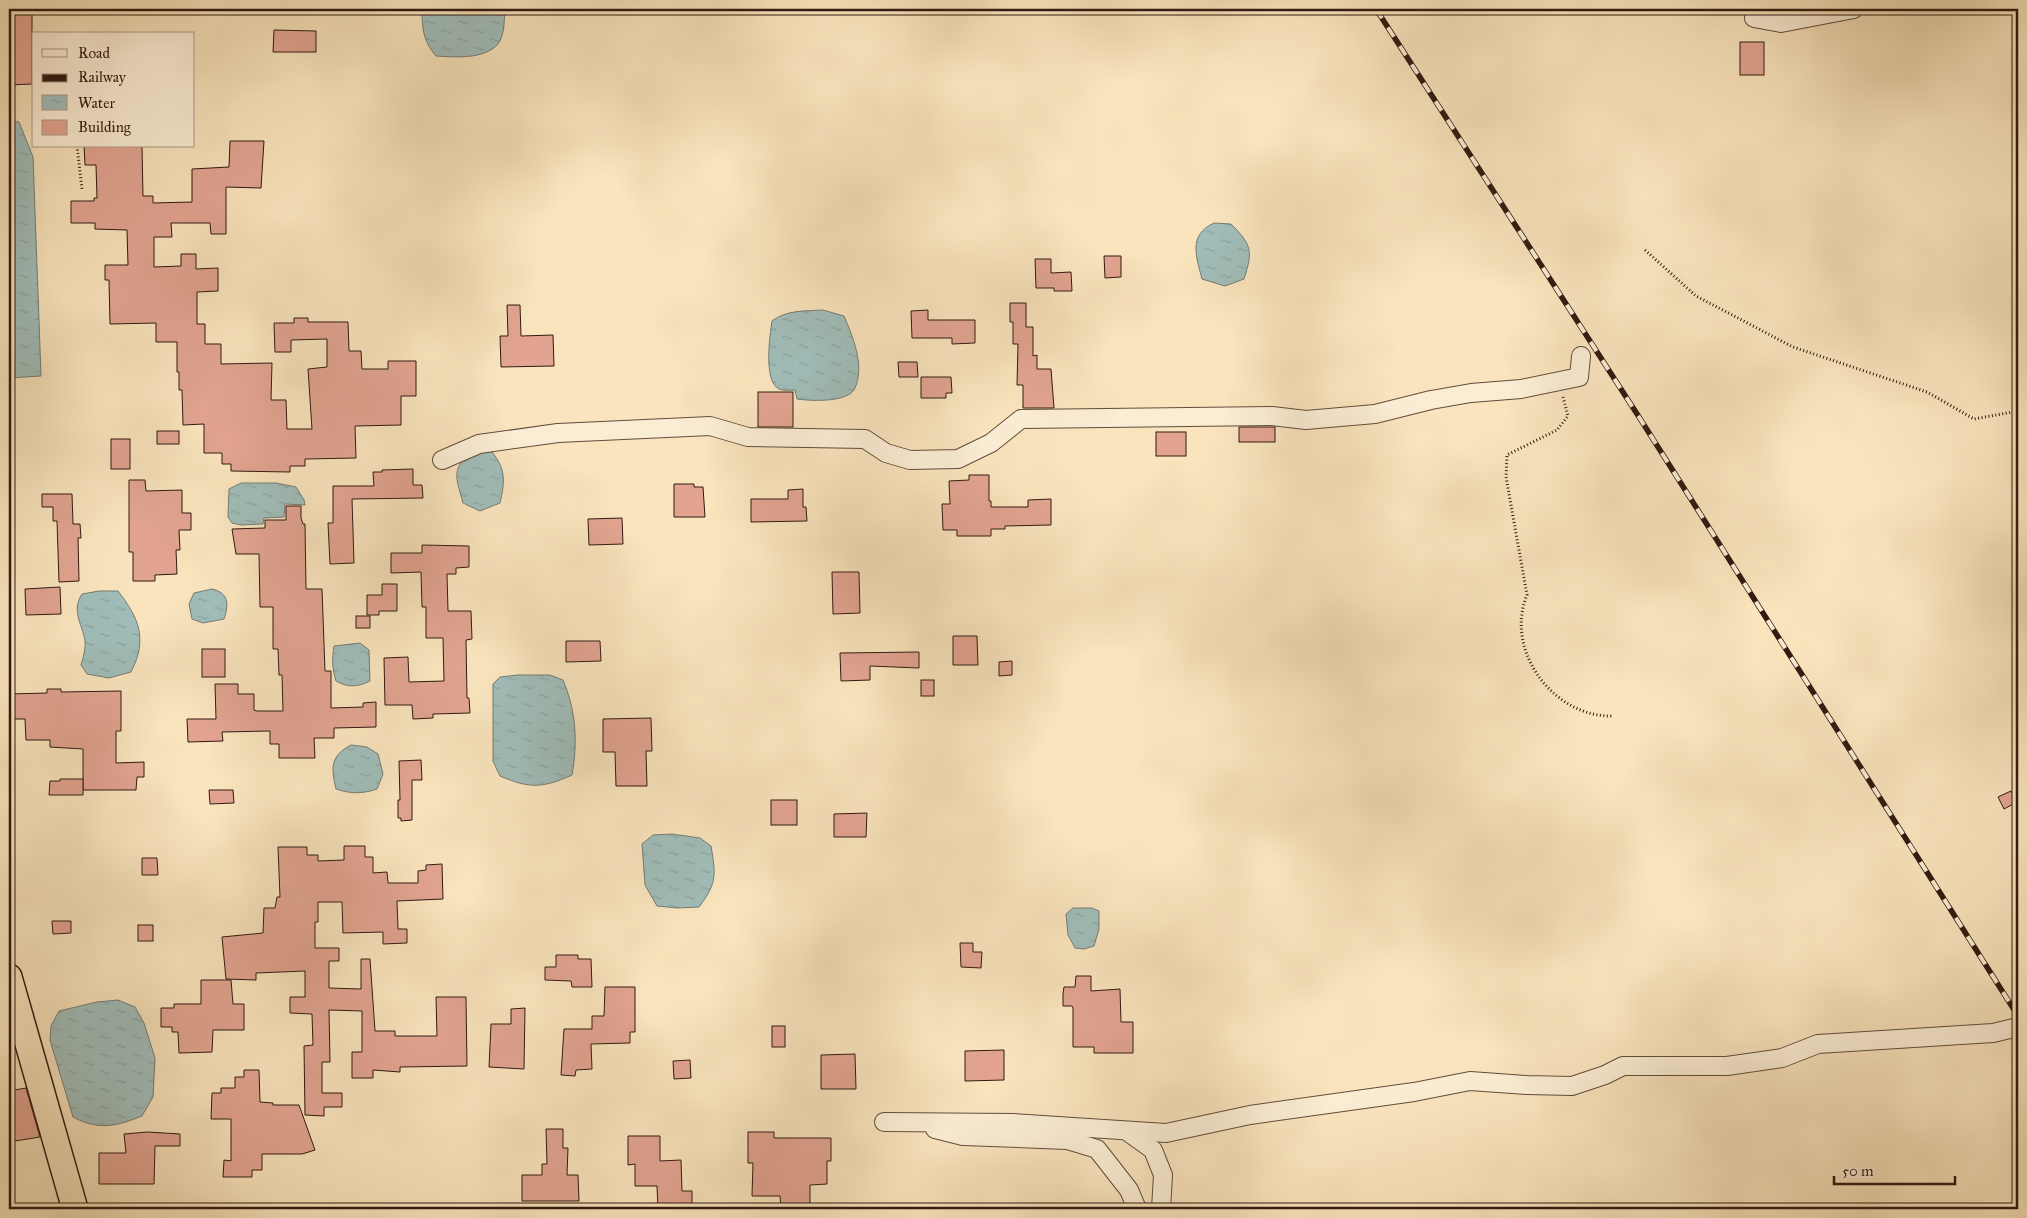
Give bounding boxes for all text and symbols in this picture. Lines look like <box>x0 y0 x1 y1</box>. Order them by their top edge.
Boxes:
legend <box>32 32 195 148</box>
text: Road <box>78 44 110 62</box>
text: Railway <box>78 68 127 86</box>
text: Water <box>78 94 115 112</box>
text: Building <box>78 118 132 136</box>
scale bar <box>1834 1153 1956 1185</box>
text: 50 m <box>1842 1162 1874 1180</box>

